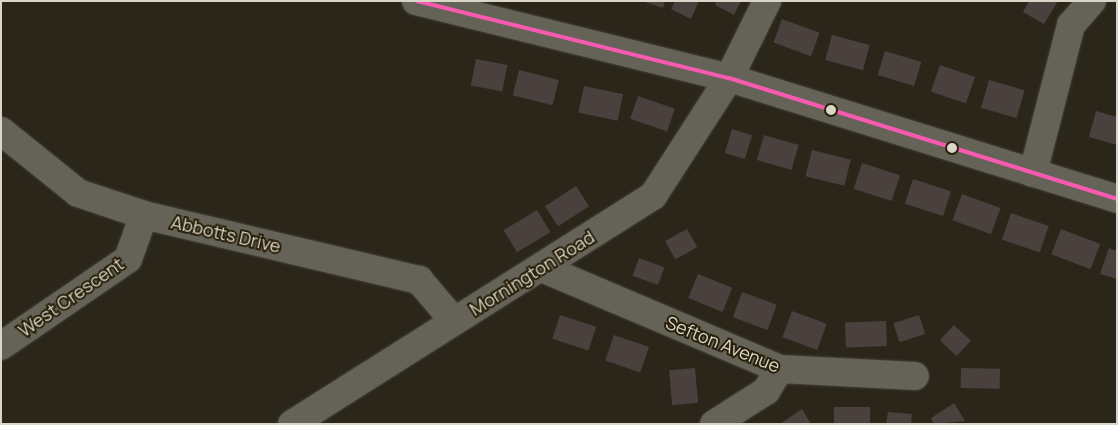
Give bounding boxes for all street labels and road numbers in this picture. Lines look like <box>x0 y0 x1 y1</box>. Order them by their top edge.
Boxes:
street label: Abbotts Drive <box>169 211 283 257</box>
street label: Mornington Road <box>466 226 598 320</box>
street label: West Crescent <box>14 253 128 341</box>
street label: Sefton Avenue <box>663 311 783 377</box>

